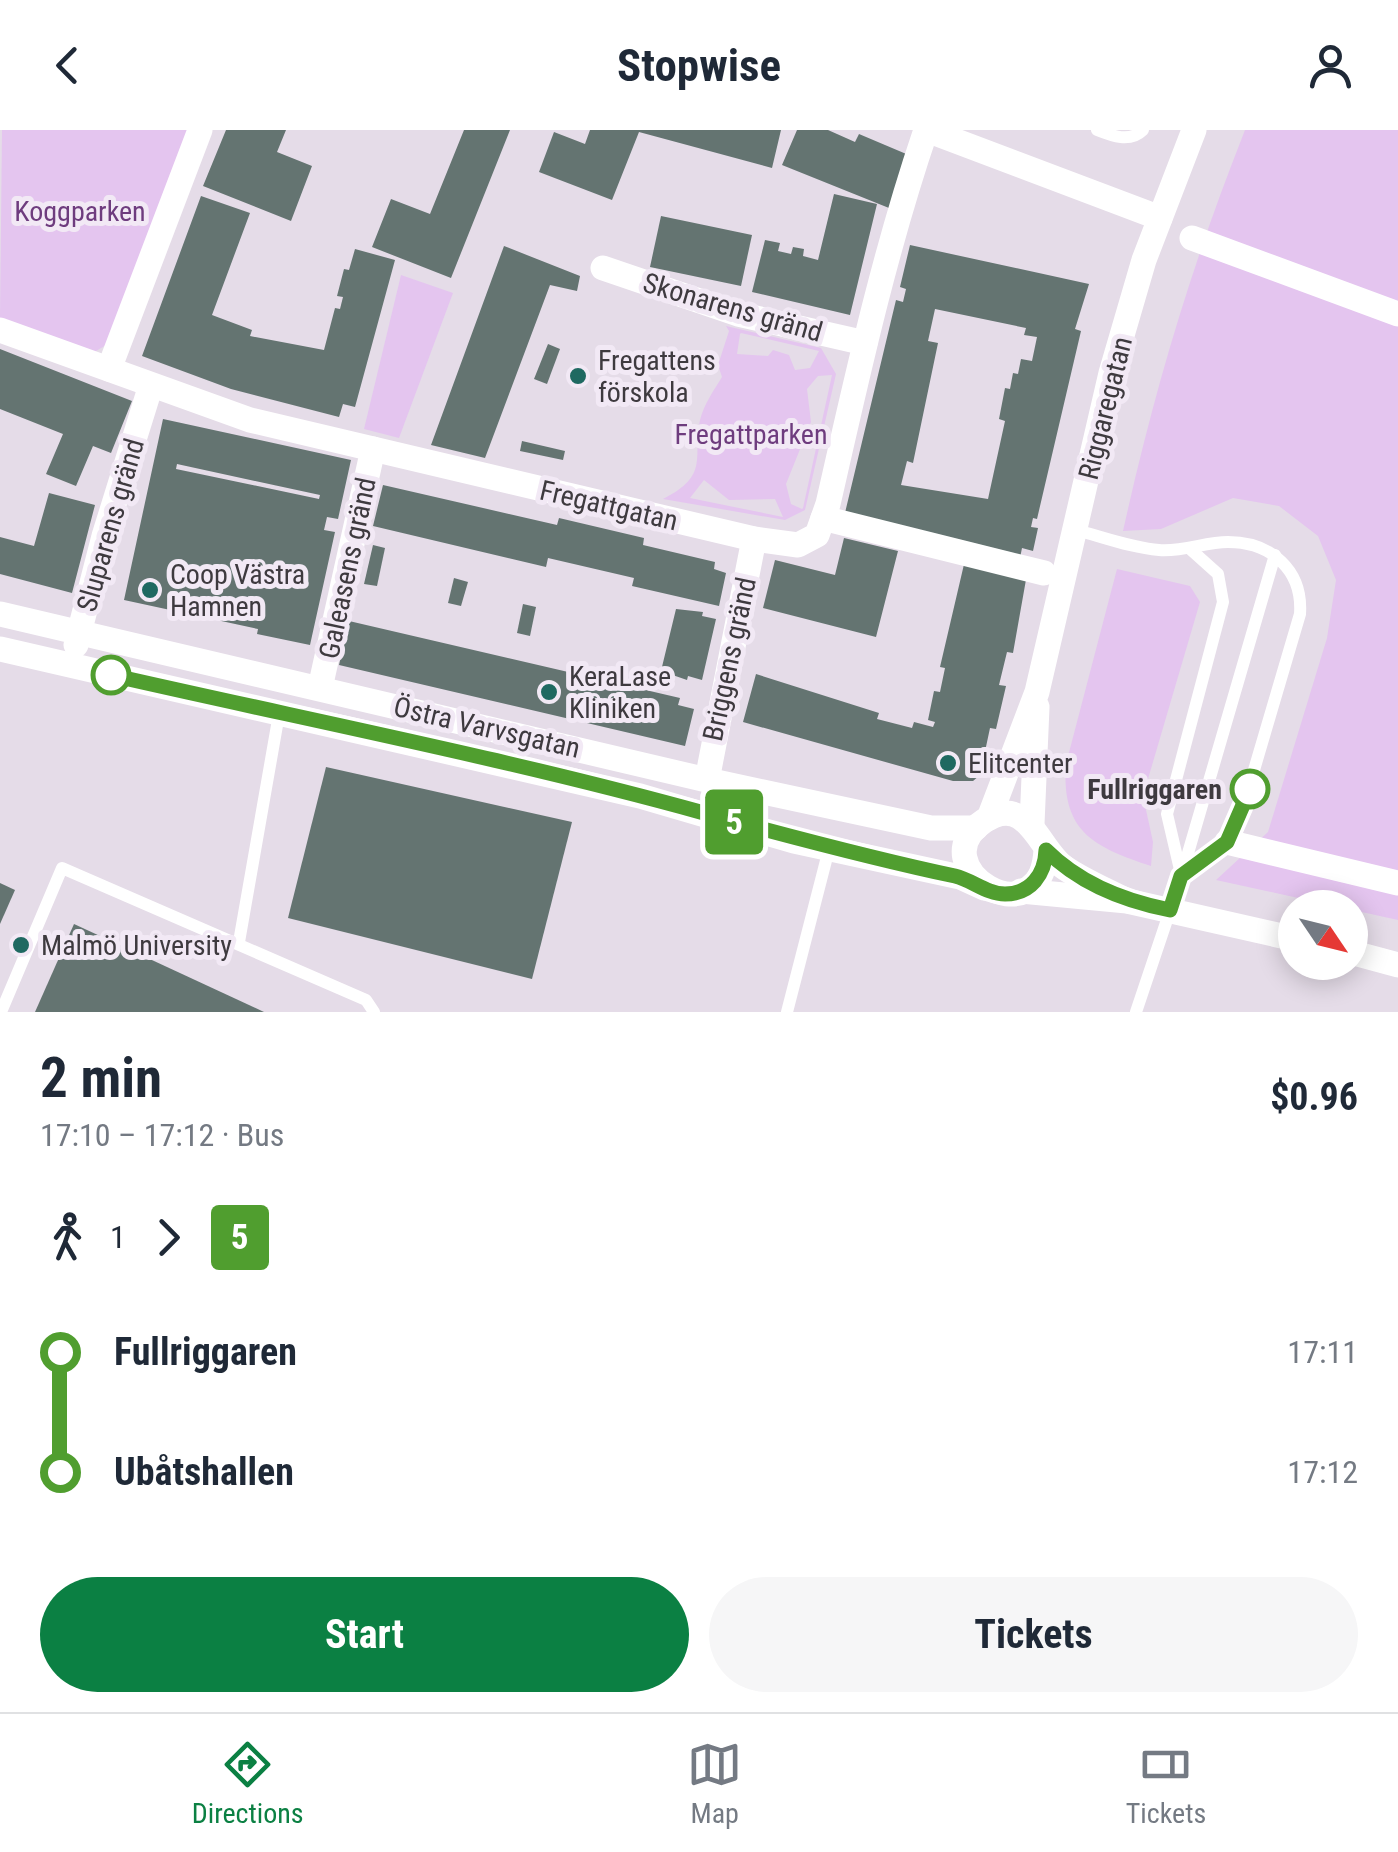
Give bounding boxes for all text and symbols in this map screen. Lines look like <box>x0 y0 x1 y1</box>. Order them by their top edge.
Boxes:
icon: back <box>40 38 95 93</box>
icon: person <box>1303 38 1358 93</box>
text: Stopwise <box>617 39 781 92</box>
park label: Koggparken <box>14 195 146 228</box>
street label: Skonarens gränd <box>639 266 826 349</box>
street label: Riggaregatan <box>1072 333 1139 483</box>
place label: Fregattens förskola <box>598 344 716 409</box>
marker: Fregattens förskola <box>567 365 589 387</box>
park label: Fregattparken <box>674 418 828 451</box>
street label: Sluparens gränd <box>70 435 151 615</box>
street label: Fregattgatan <box>537 474 681 537</box>
street label: Galeasens gränd <box>312 475 383 662</box>
place label: Coop Västra Hamnen <box>170 558 305 623</box>
street label: Briggens gränd <box>696 574 763 744</box>
marker: Coop Västra Hamnen <box>139 579 161 601</box>
unlabelled marker <box>92 656 130 694</box>
place label: KeraLase Kliniken <box>569 660 671 725</box>
marker: KeraLase Kliniken <box>538 681 560 703</box>
street label: Östra Varvsgatan <box>391 690 583 765</box>
place label: Elitcenter <box>968 747 1073 780</box>
marker: Elitcenter <box>937 752 959 774</box>
marker: Fullriggaren <box>1231 770 1269 808</box>
place label: Fullriggaren <box>1087 773 1222 806</box>
line badge: 5 <box>702 790 766 854</box>
text: 5 <box>725 802 743 843</box>
north arrow <box>1278 890 1368 980</box>
map controls <box>1278 890 1368 980</box>
place label: Malmö University <box>41 929 232 962</box>
marker: Malmö University <box>10 934 32 956</box>
text: 2 min <box>40 1046 162 1110</box>
text: $0.96 <box>1270 1075 1358 1119</box>
text: 17:10 – 17:12 · Bus <box>40 1116 284 1154</box>
icon: walk <box>40 1210 95 1265</box>
icon: forward <box>141 1210 196 1265</box>
text: 5 <box>231 1217 249 1258</box>
text: 1 <box>110 1218 126 1256</box>
text: Fullriggaren <box>114 1330 297 1374</box>
text: 17:11 <box>1287 1333 1358 1371</box>
text: Ubåtshallen <box>114 1450 294 1494</box>
text: 17:12 <box>1287 1453 1358 1491</box>
button: Start <box>40 1577 689 1692</box>
button: Tickets <box>709 1577 1358 1692</box>
tab: Directions <box>192 1737 304 1830</box>
tab: Map <box>687 1737 742 1830</box>
tab: Tickets <box>1126 1737 1206 1830</box>

